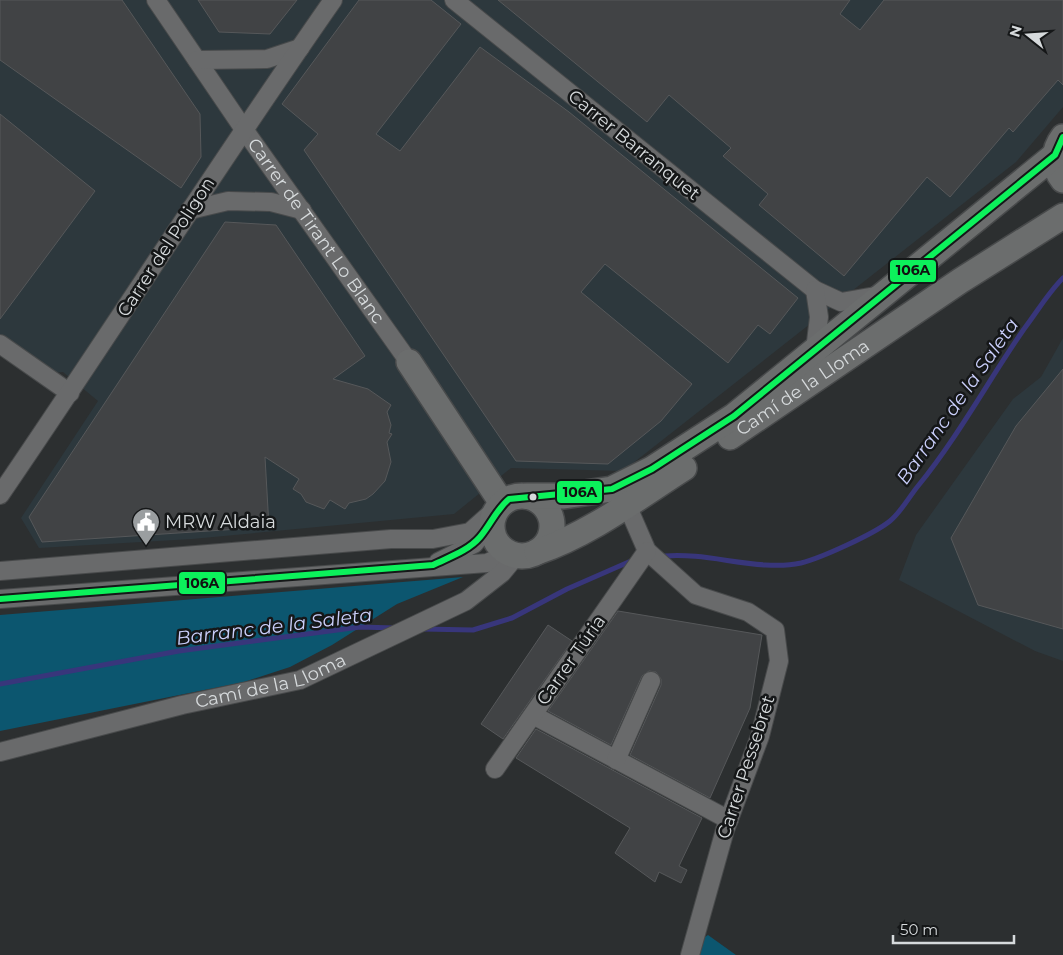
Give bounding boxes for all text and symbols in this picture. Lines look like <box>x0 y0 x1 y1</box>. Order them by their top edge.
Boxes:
north arrow <box>1003 10 1053 60</box>
text: N <box>1005 23 1026 39</box>
street label: Carrer Barranquet <box>564 85 704 205</box>
street label: Carrer de Tirant Lo Blanc <box>243 134 389 328</box>
street label: Carrer del Poligon <box>113 173 219 321</box>
line badge: 106A <box>889 259 937 283</box>
text: 106A <box>896 261 931 279</box>
water label: Barranc de la Saleta <box>891 314 1023 489</box>
street label: Camí de la Lloma <box>732 335 874 441</box>
line badge: 106A <box>556 480 603 504</box>
text: 106A <box>563 483 598 501</box>
unlabelled marker <box>528 492 538 502</box>
public building icon: MRW Aldaia <box>131 507 161 546</box>
place label: MRW Aldaia <box>165 511 276 533</box>
line badge: 106A <box>178 571 226 595</box>
text: 106A <box>185 574 220 592</box>
water label: Barranc de la Saleta <box>175 603 373 650</box>
street label: Carrer Túria <box>532 611 610 709</box>
street label: Camí de la Lloma <box>193 649 350 713</box>
street label: Carrer Pessebret <box>712 693 780 841</box>
scale bar <box>893 912 1014 944</box>
text: 50 m <box>900 920 938 939</box>

